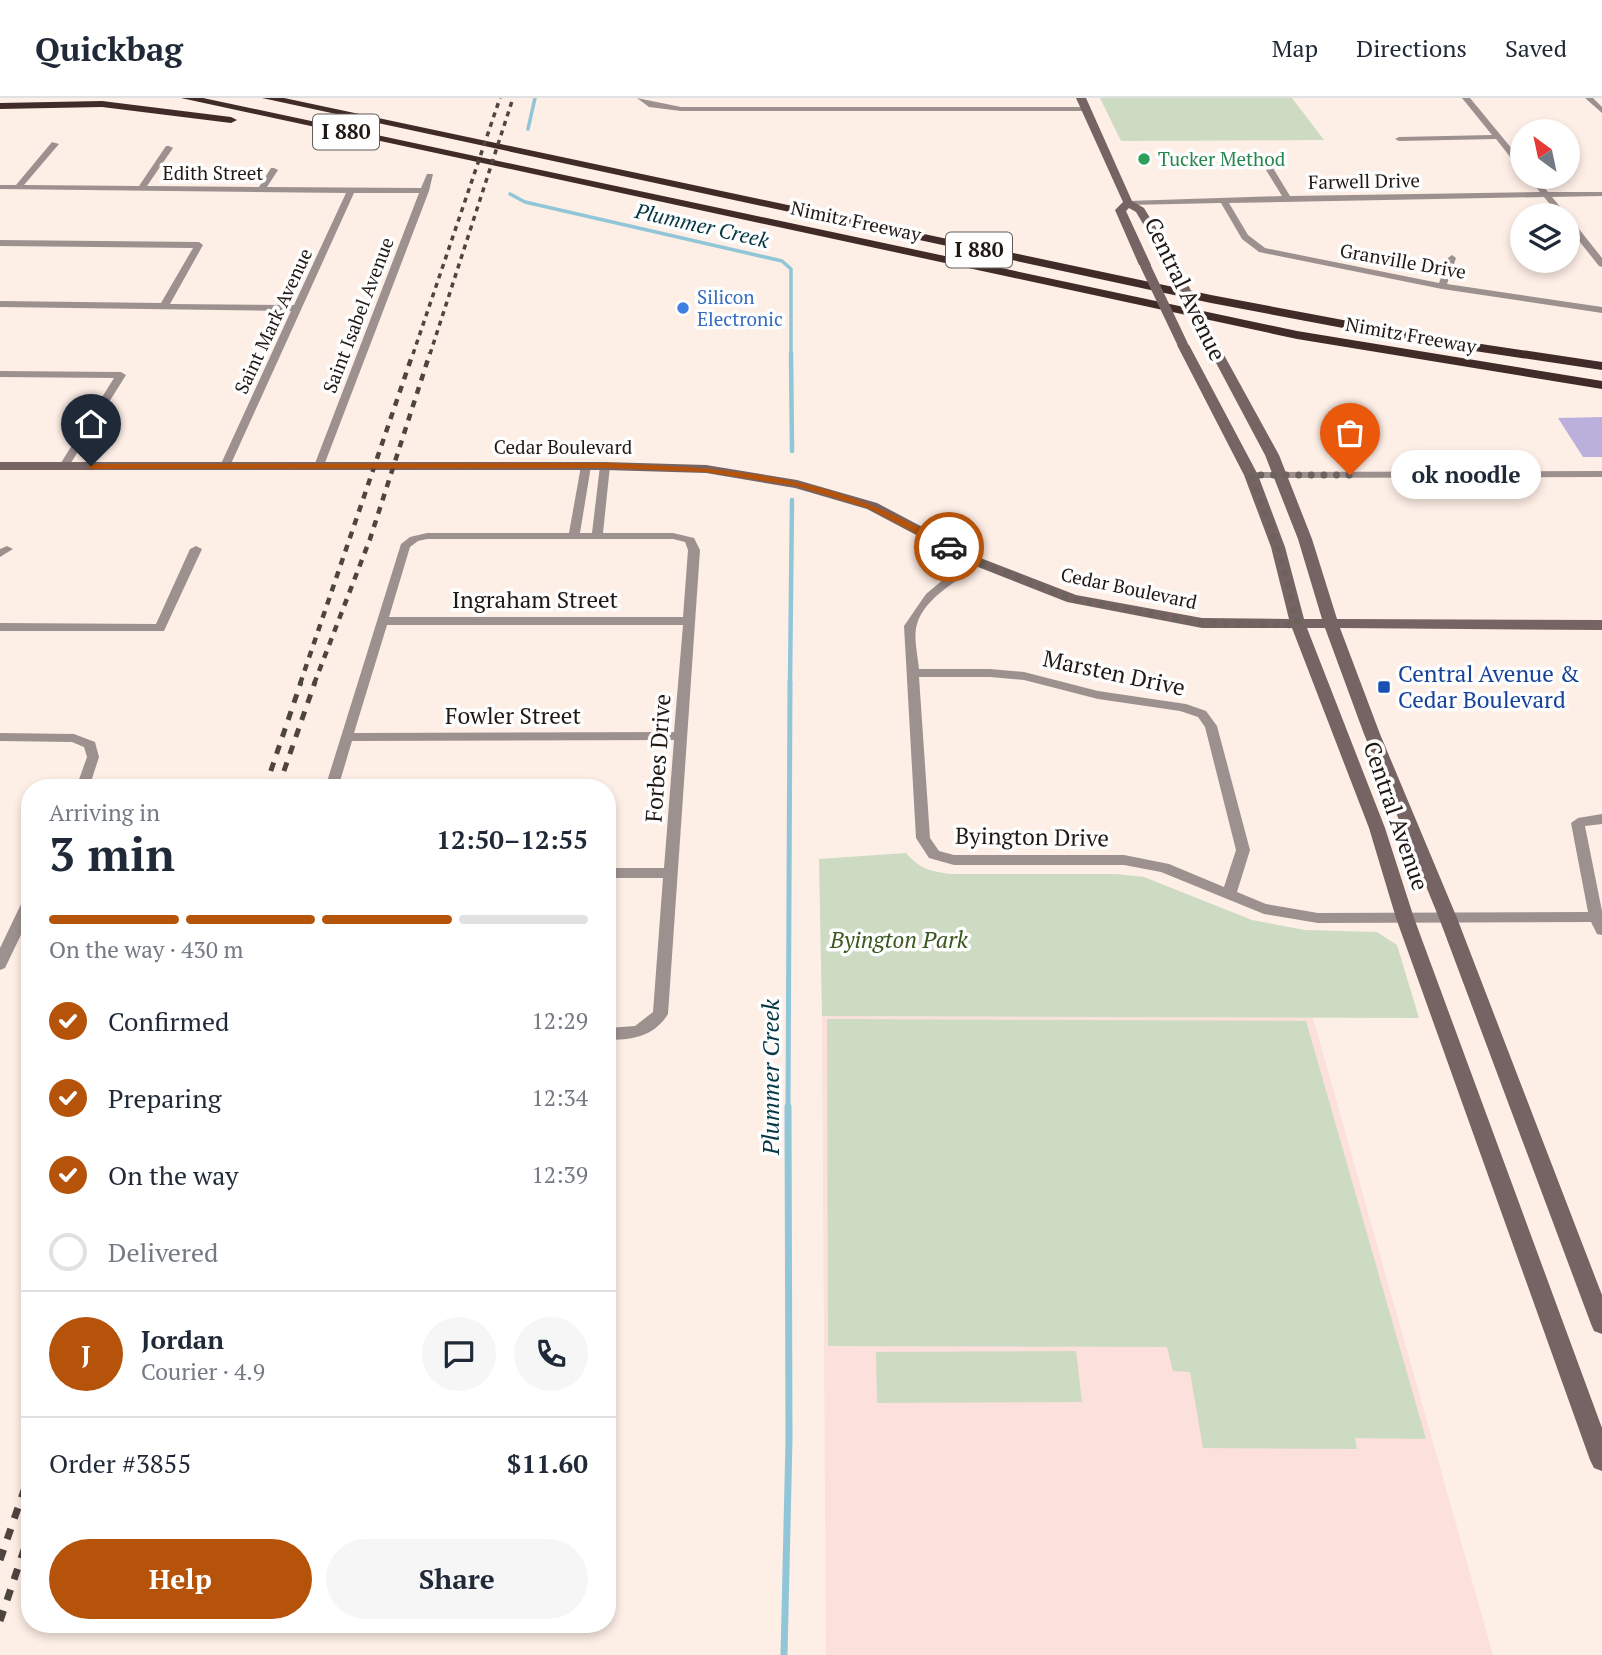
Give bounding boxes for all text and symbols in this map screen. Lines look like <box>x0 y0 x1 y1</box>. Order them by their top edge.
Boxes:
text: Quickbag <box>35 27 183 70</box>
text: Map <box>1272 32 1318 64</box>
text: Directions <box>1356 32 1467 64</box>
text: Saved <box>1505 32 1567 64</box>
road number: I 880 <box>313 114 379 150</box>
north arrow <box>1510 119 1580 189</box>
map controls <box>1510 119 1580 273</box>
place label: Tucker Method <box>1158 146 1286 171</box>
marker: Tucker Method <box>1136 151 1152 167</box>
street label: Edith Street <box>163 160 263 185</box>
street label: Farwell Drive <box>1308 167 1420 194</box>
street label: Nimitz Freeway <box>789 195 924 247</box>
water label: Plummer Creek <box>632 196 773 254</box>
button: layers <box>1510 203 1580 273</box>
street label: Central Avenue <box>1137 212 1234 366</box>
road number: I 880 <box>946 232 1012 268</box>
street label: Saint Isabel Avenue <box>316 233 399 396</box>
street label: Granville Drive <box>1338 237 1468 284</box>
street label: Saint Mark Avenue <box>228 244 317 398</box>
place label: Silicon Electronic <box>697 284 783 331</box>
marker: Silicon Electronic <box>675 300 691 316</box>
street label: Nimitz Freeway <box>1344 311 1479 358</box>
pin <box>61 394 121 466</box>
pin <box>1320 403 1380 475</box>
icon: home <box>72 405 110 443</box>
icon: bag <box>1331 414 1369 452</box>
street label: Cedar Boulevard <box>494 434 633 459</box>
callout: ok noodle <box>1392 450 1542 500</box>
text: ok noodle <box>1411 459 1521 490</box>
courier <box>914 512 984 582</box>
icon: car <box>930 528 968 566</box>
street label: Cedar Boulevard <box>1059 561 1200 614</box>
street label: Ingraham Street <box>452 584 619 615</box>
street label: Marsten Drive <box>1040 642 1188 703</box>
place label: Central Avenue & Cedar Boulevard <box>1398 658 1579 715</box>
marker: Central Avenue & Cedar Boulevard <box>1376 679 1392 695</box>
street label: Forbes Drive <box>638 693 677 823</box>
street label: Fowler Street <box>445 700 581 731</box>
street label: Central Avenue <box>1356 737 1436 895</box>
text: Arriving in <box>49 797 160 828</box>
street label: Byington Drive <box>955 820 1109 853</box>
text: 12:50–12:55 <box>436 822 588 856</box>
text: 3 min <box>49 823 175 884</box>
park label: Byington Park <box>829 924 969 955</box>
text: On the way · 430 m <box>49 934 243 965</box>
water label: Plummer Creek <box>754 999 786 1156</box>
icon: check <box>49 1002 87 1040</box>
text: Confirmed <box>108 1004 229 1038</box>
text: 12:29 <box>531 1005 588 1036</box>
icon: check <box>49 1079 87 1117</box>
text: Preparing <box>108 1081 221 1115</box>
text: 12:34 <box>531 1082 588 1113</box>
icon: check <box>49 1156 87 1194</box>
text: On the way <box>108 1158 239 1192</box>
text: 12:39 <box>531 1159 588 1190</box>
text: Delivered <box>108 1235 218 1269</box>
button: chat <box>422 1317 496 1391</box>
button: phone <box>514 1317 588 1391</box>
text: Jordan <box>141 1322 224 1356</box>
text: J <box>81 1337 91 1371</box>
text: Courier · 4.9 <box>141 1356 265 1387</box>
text: Order #3855 <box>49 1446 191 1480</box>
text: $11.60 <box>507 1446 588 1480</box>
button: Help <box>49 1539 312 1619</box>
button: Share <box>326 1539 588 1619</box>

